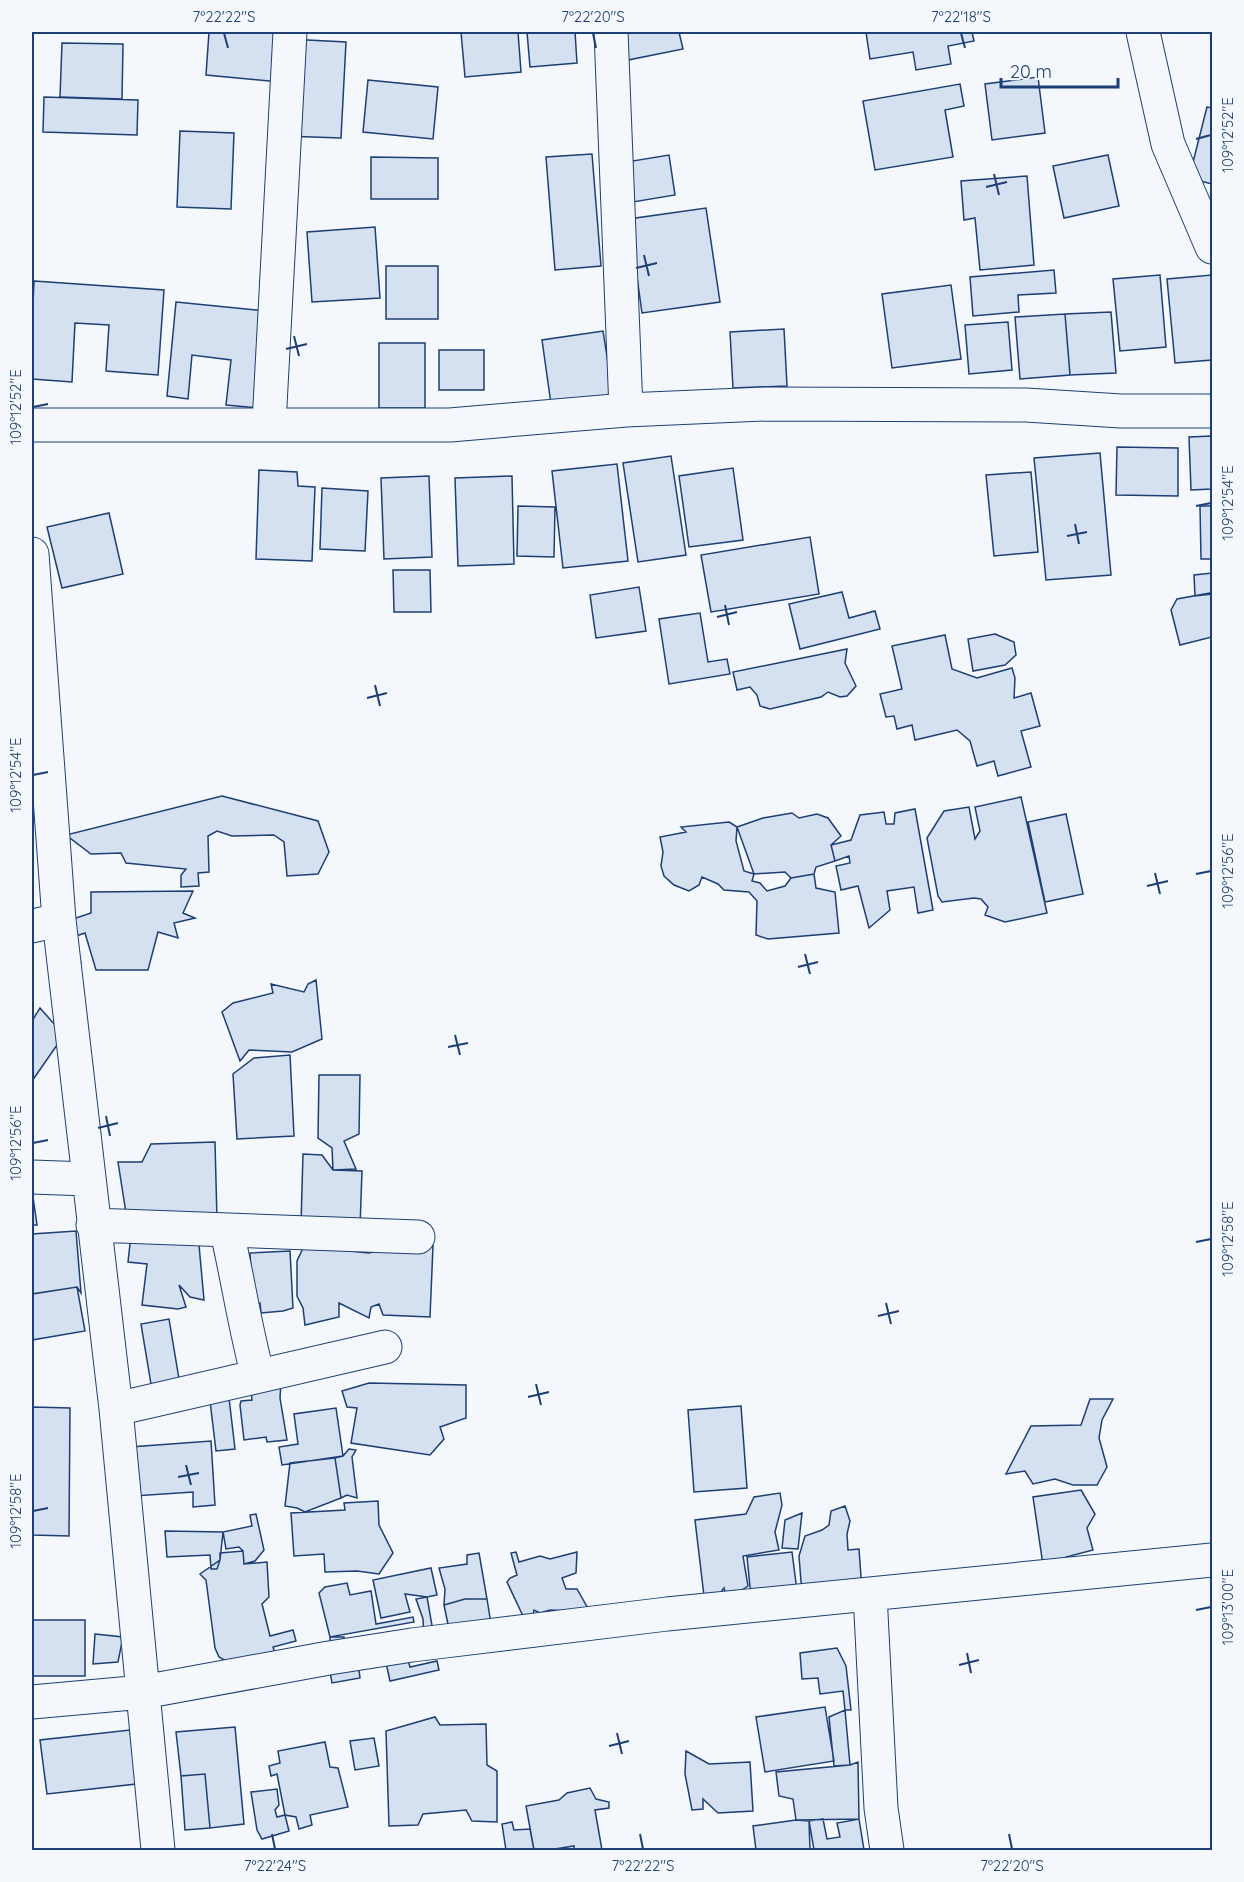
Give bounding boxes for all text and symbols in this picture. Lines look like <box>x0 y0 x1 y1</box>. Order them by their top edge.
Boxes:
text: 7°22'22"S <box>193 7 256 26</box>
text: 7°22'20"S <box>561 7 625 26</box>
text: 7°22'18"S <box>931 7 991 26</box>
scale bar <box>1001 51 1118 89</box>
text: 20 m <box>1010 60 1052 83</box>
text: 109°12'52"E <box>1218 97 1237 173</box>
text: 109°12'52"E <box>6 369 25 445</box>
text: 109°12'54"E <box>1218 466 1237 540</box>
text: 109°12'54"E <box>6 738 25 812</box>
text: 109°12'56"E <box>1218 833 1237 909</box>
text: 109°12'56"E <box>6 1105 25 1181</box>
text: 109°12'58"E <box>1218 1201 1237 1277</box>
text: 109°12'58"E <box>6 1473 25 1549</box>
text: 109°13'00"E <box>1218 1569 1237 1645</box>
text: 7°22'24"S <box>244 1856 306 1875</box>
text: 7°22'22"S <box>612 1856 675 1875</box>
text: 7°22'20"S <box>980 1856 1044 1875</box>

